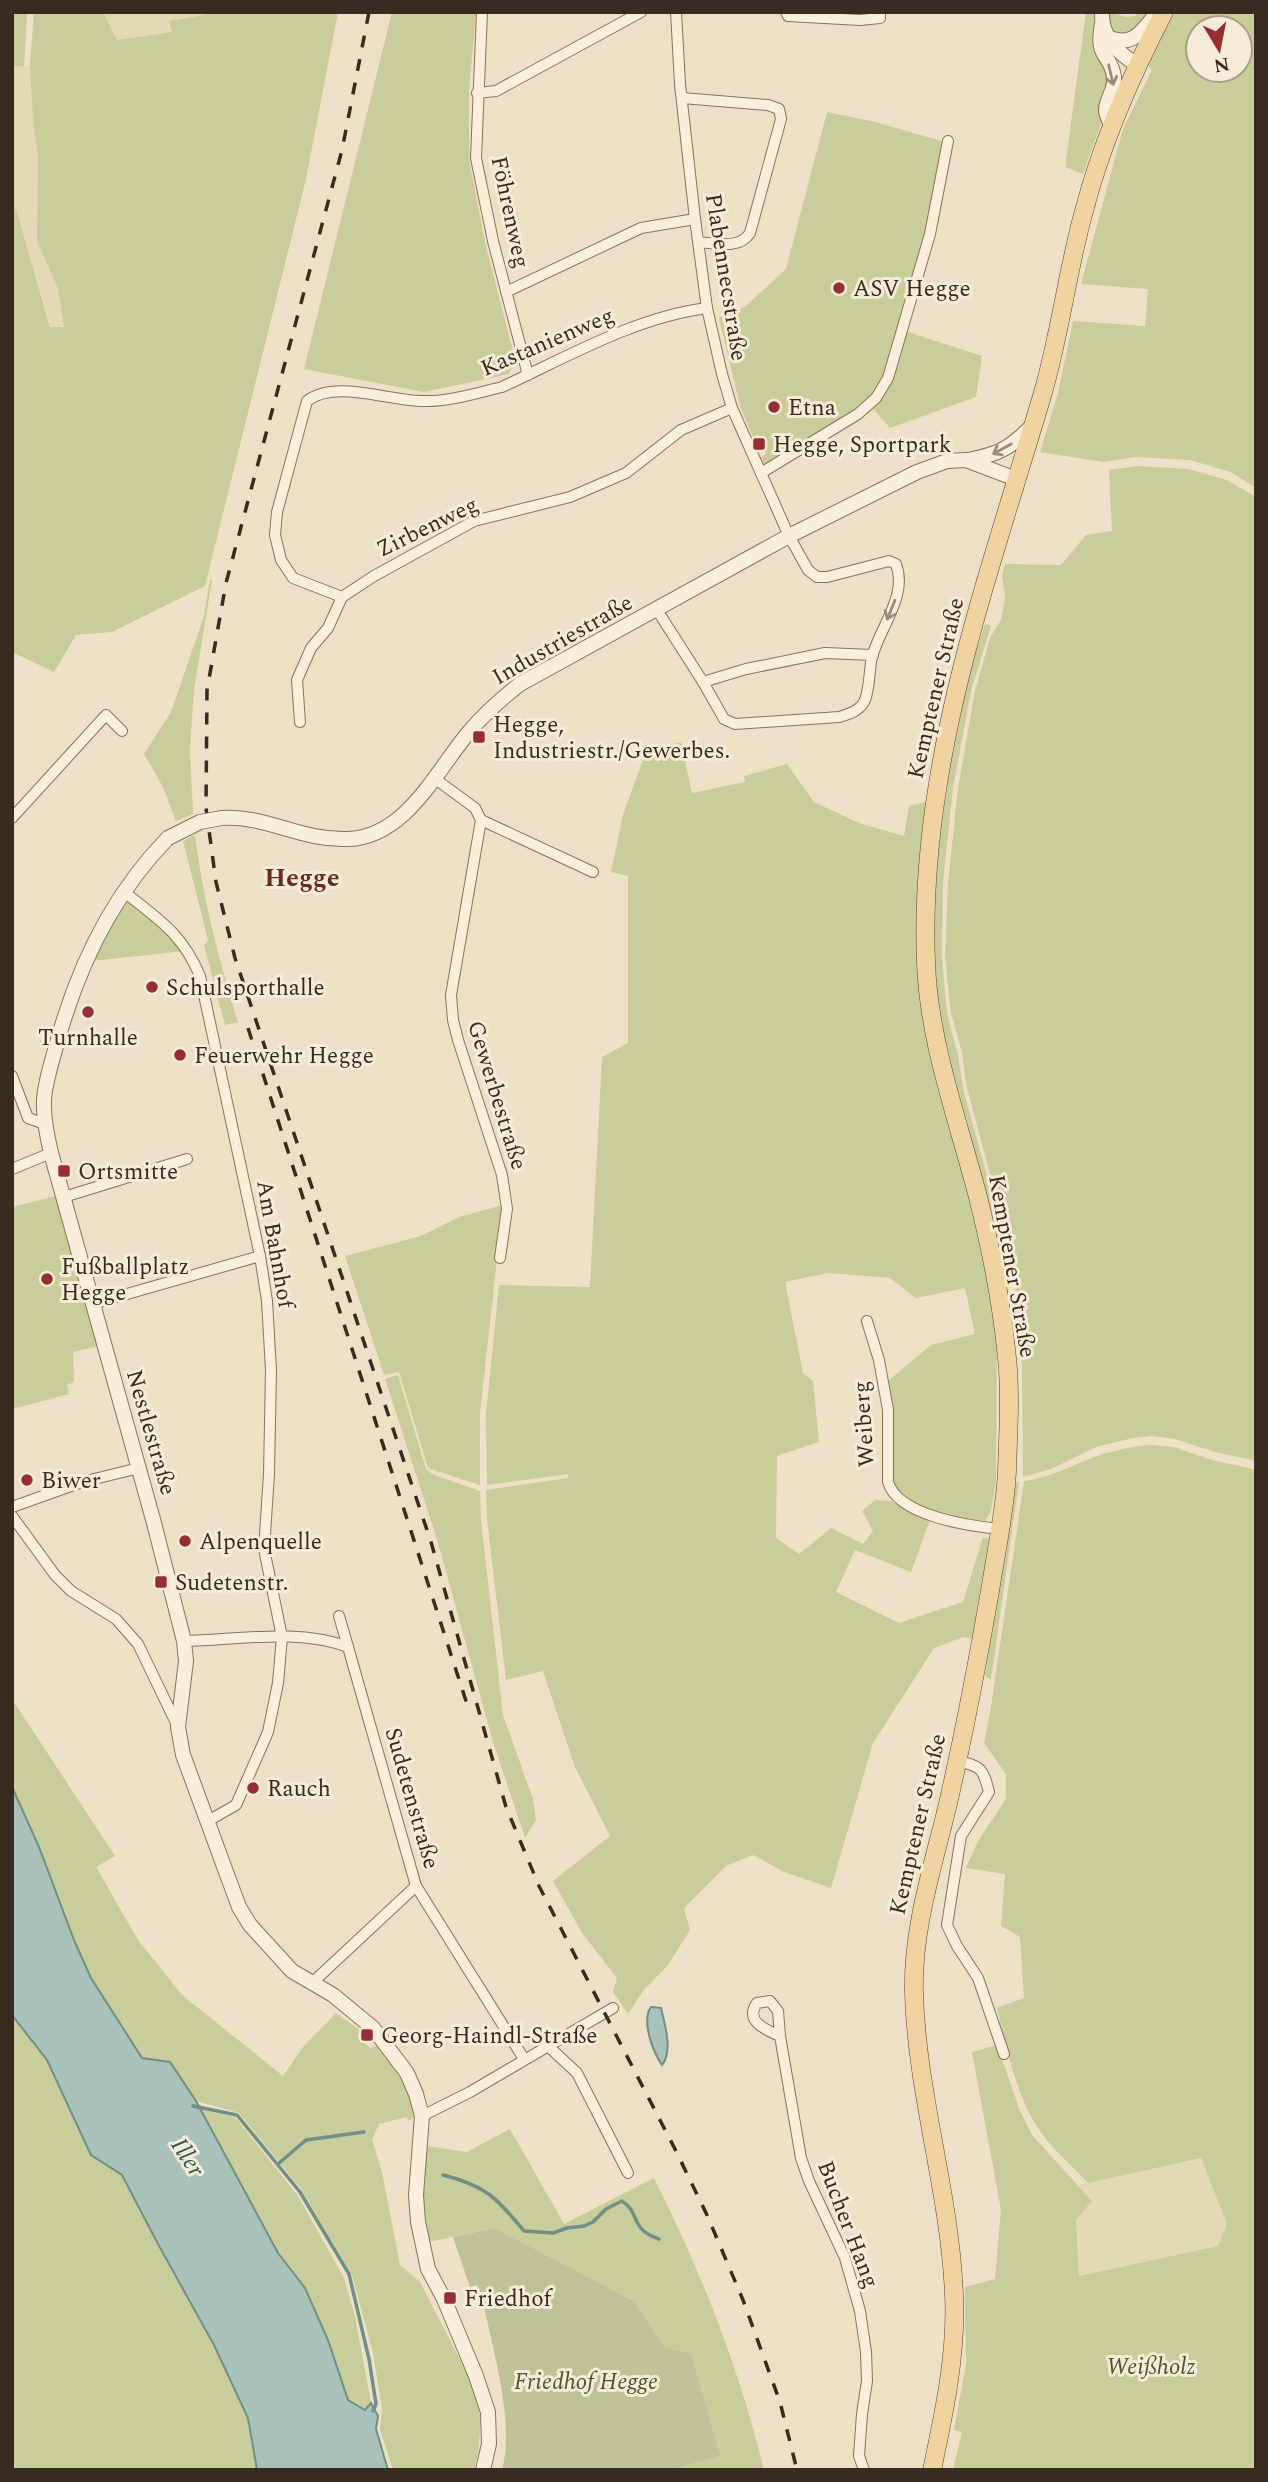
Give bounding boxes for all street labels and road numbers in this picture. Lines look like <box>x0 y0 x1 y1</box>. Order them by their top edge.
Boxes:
street label: Föhrenweg <box>481 153 538 272</box>
street label: Plabennecstraße <box>695 191 756 364</box>
street label: Kastanienweg <box>475 298 620 386</box>
street label: Zirbenweg <box>371 488 485 567</box>
street label: Industriestraße <box>486 586 640 695</box>
street label: Kemptener Straße <box>899 594 974 782</box>
street label: Gewerbestraße <box>457 1017 536 1174</box>
street label: Kemptener Straße <box>978 1172 1045 1360</box>
street label: Am Bahnhof <box>246 1177 303 1313</box>
street label: Nestlestraße <box>116 1366 185 1499</box>
street label: Weiberg <box>844 1380 885 1468</box>
street label: Sudetenstraße <box>375 1724 448 1873</box>
street label: Kemptener Straße <box>881 1730 956 1918</box>
street label: Bucher Hang <box>807 2156 888 2293</box>

